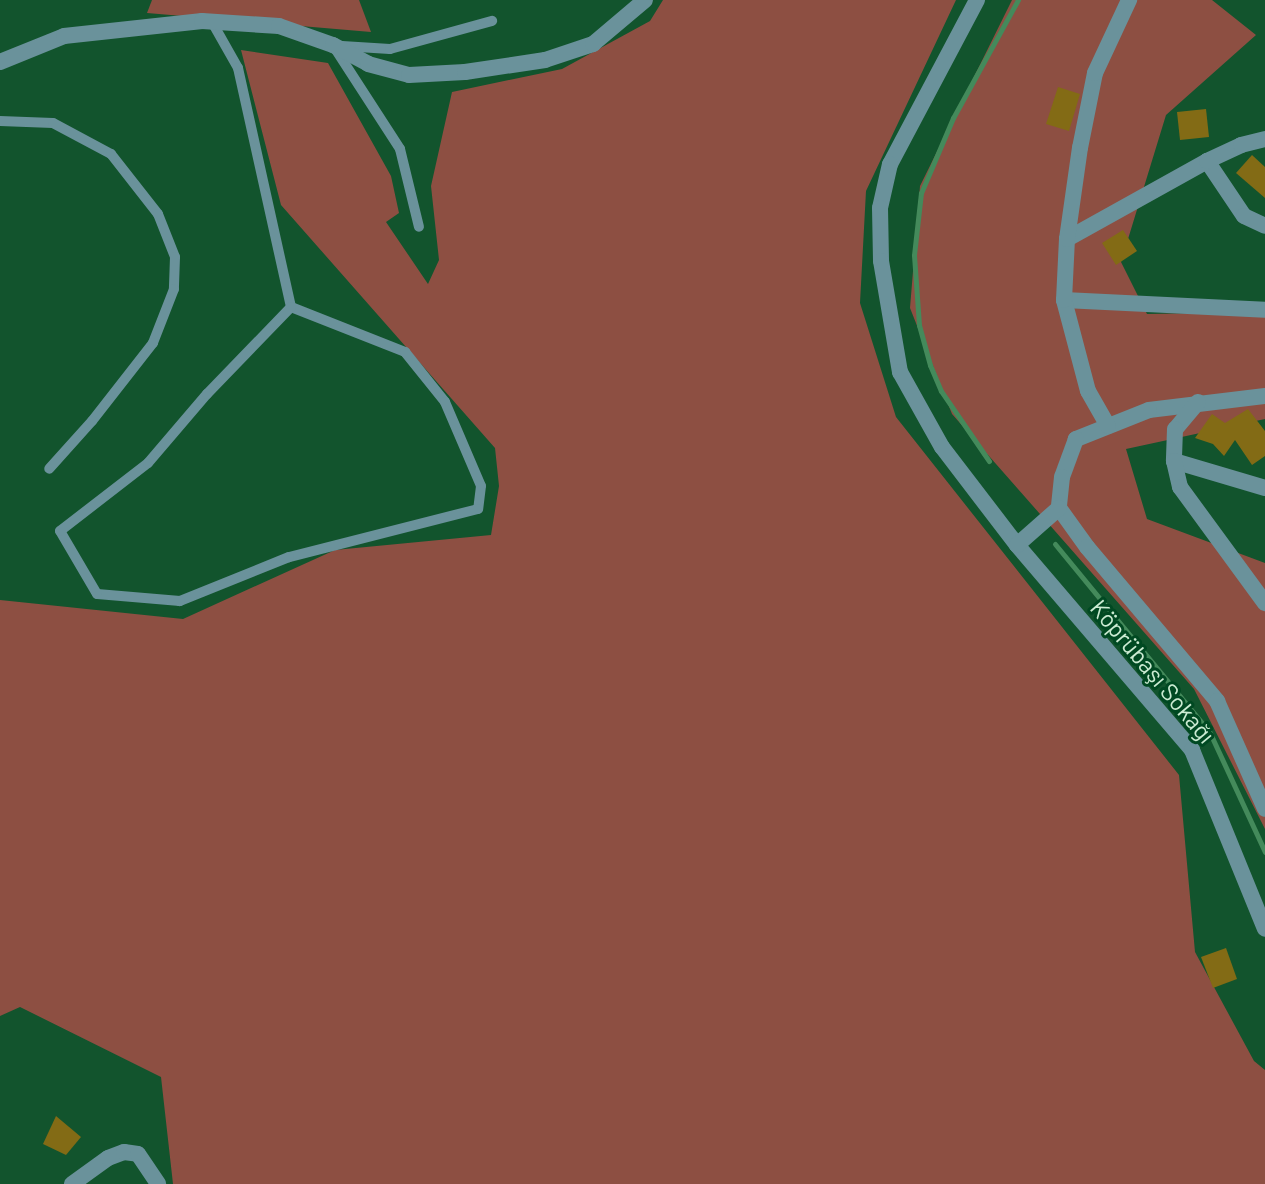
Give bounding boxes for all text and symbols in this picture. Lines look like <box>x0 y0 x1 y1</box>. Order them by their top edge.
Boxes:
street label: Köprübaşı Sokağı <box>1085 594 1221 748</box>

